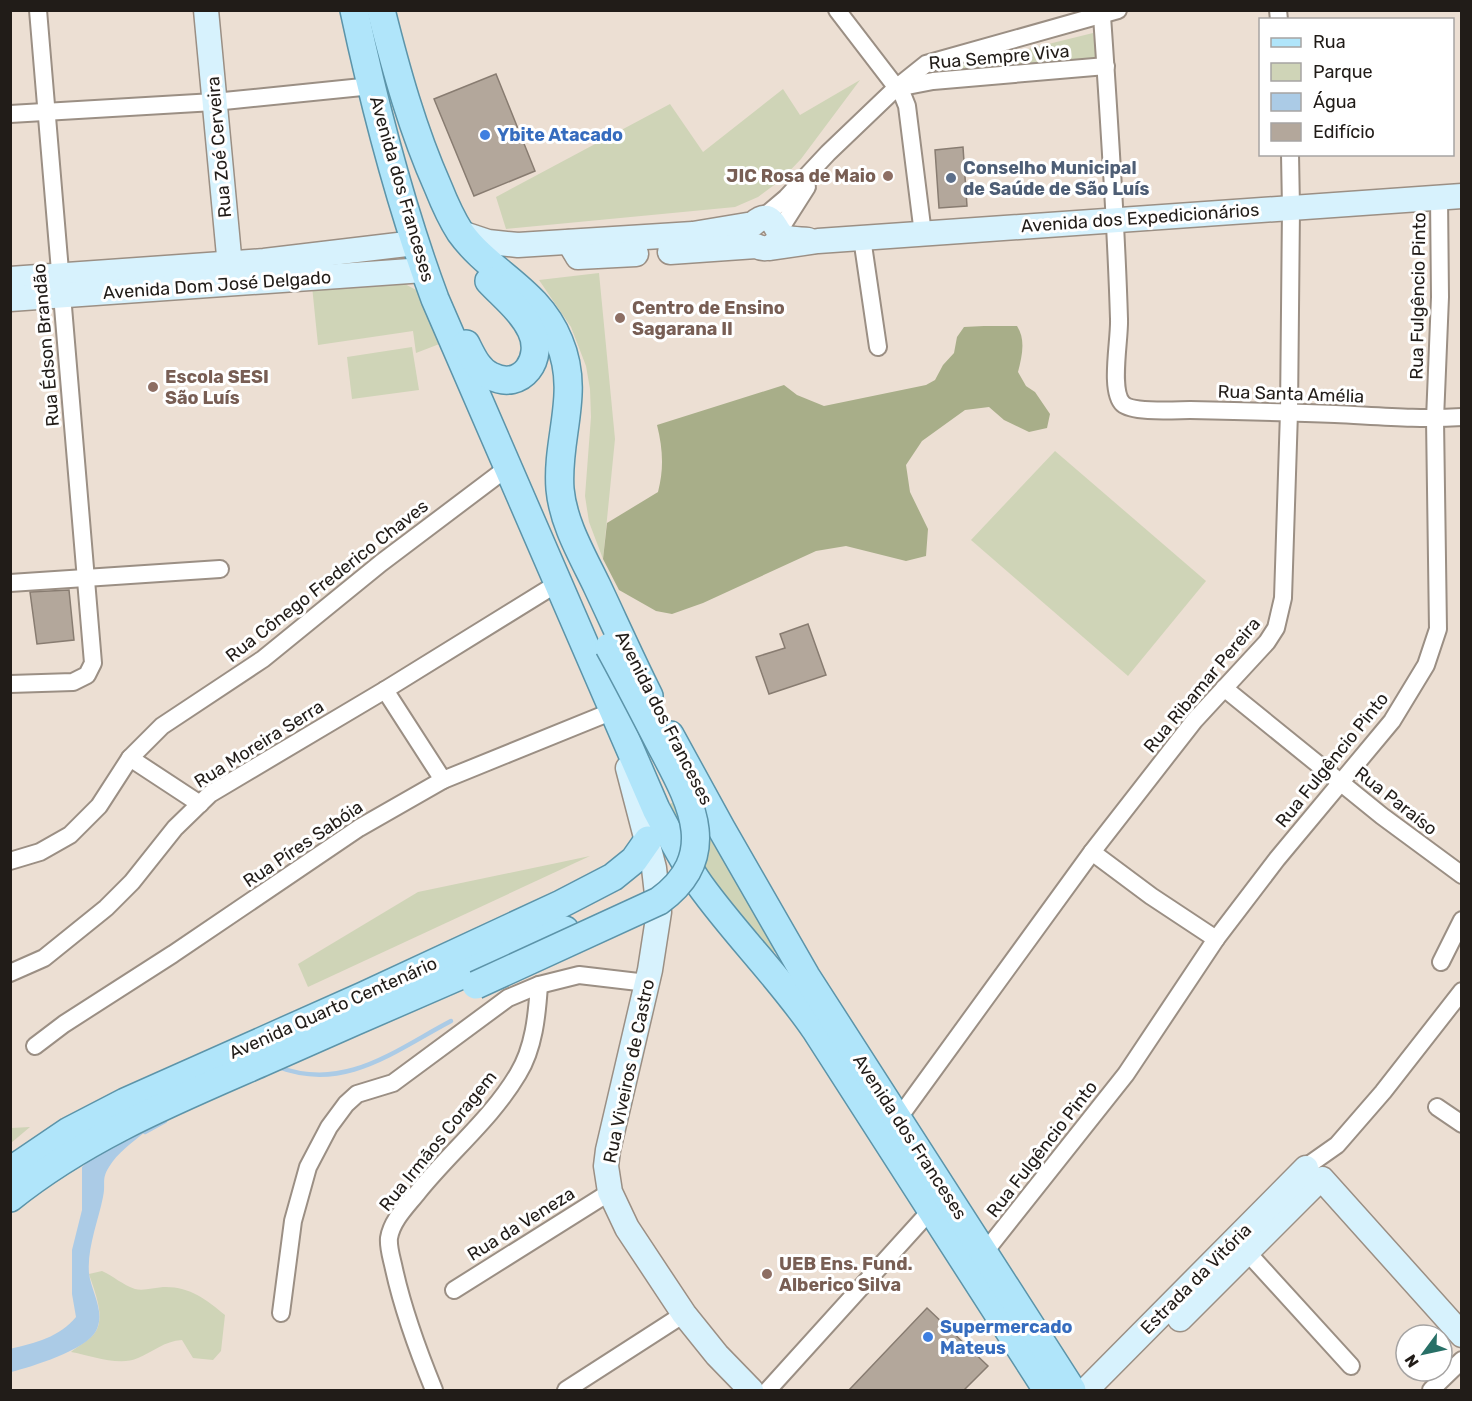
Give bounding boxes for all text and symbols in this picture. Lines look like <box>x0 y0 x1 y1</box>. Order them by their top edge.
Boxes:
legend <box>1259 18 1454 156</box>
text: Rua <box>1313 31 1346 53</box>
street label: Rua Sempre Viva <box>928 40 1070 74</box>
text: Parque <box>1313 61 1373 83</box>
street label: Rua Zoé Cerveira <box>202 75 236 219</box>
text: Água <box>1313 91 1356 113</box>
street label: Avenida dos Franceses <box>365 93 439 285</box>
text: Edifício <box>1313 121 1375 143</box>
place label: Ybite Atacado <box>497 124 623 146</box>
marker: Ybite Atacado <box>478 128 492 142</box>
place label: Conselho Municipal de Saúde de São Luís <box>963 157 1149 200</box>
place label: JIC Rosa de Maio <box>726 165 876 187</box>
marker: JIC Rosa de Maio <box>881 169 895 183</box>
marker: Conselho Municipal de Saúde de São Luís <box>944 171 958 185</box>
street label: Avenida dos Expedicionários <box>1020 199 1260 237</box>
street label: Rua Fulgêncio Pinto <box>1406 212 1430 380</box>
street label: Rua Édson Brandão <box>28 262 64 428</box>
street label: Avenida Dom José Delgado <box>102 266 332 304</box>
place label: Centro de Ensino Sagarana II <box>632 297 785 340</box>
marker: Centro de Ensino Sagarana II <box>613 311 627 325</box>
place label: Escola SESI São Luís <box>165 366 269 409</box>
marker: Escola SESI São Luís <box>146 380 160 394</box>
street label: Rua Santa Amélia <box>1217 380 1365 408</box>
street label: Rua Cônego Frederico Chaves <box>221 495 433 667</box>
street label: Rua Ribamar Pereira <box>1139 613 1265 757</box>
street label: Avenida dos Franceses <box>611 627 717 809</box>
street label: Rua Fulgêncio Pinto <box>1271 688 1393 832</box>
street label: Rua Moreira Serra <box>190 695 328 793</box>
street label: Rua Paraíso <box>1350 762 1442 840</box>
street label: Rua Píres Sabóia <box>239 796 367 892</box>
street label: Avenida Quarto Centenário <box>226 952 440 1064</box>
street label: Rua Viveiros de Castro <box>599 977 659 1165</box>
street label: Avenida dos Franceses <box>848 1050 972 1224</box>
street label: Rua Irmãos Coragem <box>375 1066 501 1216</box>
street label: Rua Fulgêncio Pinto <box>982 1076 1102 1222</box>
street label: Rua da Veneza <box>463 1182 579 1266</box>
street label: Estrada da Vitória <box>1136 1219 1256 1339</box>
place label: UEB Ens. Fund. Alberico Silva <box>779 1253 913 1296</box>
marker: UEB Ens. Fund. Alberico Silva <box>760 1267 774 1281</box>
place label: Supermercado Mateus <box>940 1316 1073 1359</box>
north arrow <box>1394 1323 1454 1383</box>
marker: Supermercado Mateus <box>921 1330 935 1344</box>
text: N <box>1401 1351 1423 1371</box>

